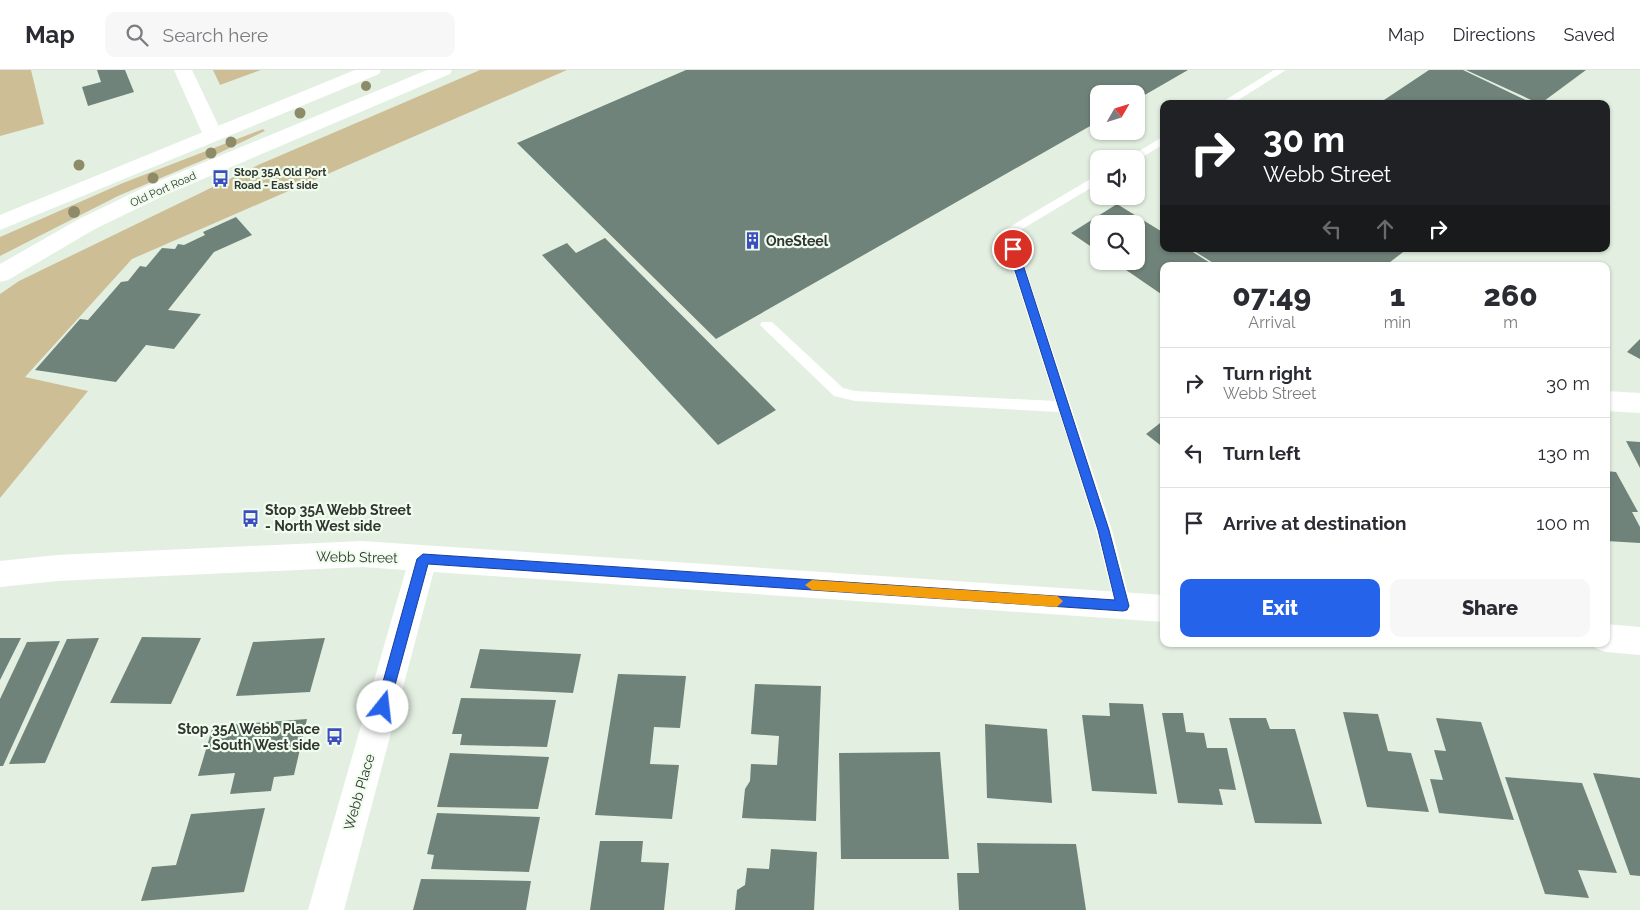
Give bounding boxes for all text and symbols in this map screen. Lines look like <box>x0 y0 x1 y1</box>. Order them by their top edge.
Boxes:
search box <box>105 12 455 57</box>
text: Map <box>25 20 75 49</box>
icon: search <box>123 21 151 49</box>
text: Search here <box>163 24 268 46</box>
text: Map <box>1388 24 1424 45</box>
text: Directions <box>1452 24 1536 45</box>
text: Saved <box>1564 24 1615 45</box>
north arrow <box>1090 85 1145 140</box>
map controls <box>1090 85 1145 270</box>
text: 30 m <box>1263 119 1345 160</box>
icon: right <box>1180 120 1245 185</box>
button: sound <box>1090 150 1145 205</box>
text: Webb Street <box>1263 161 1391 187</box>
place label: Stop 35A Old Port Road - East side <box>234 166 327 192</box>
bus stop icon: Stop 35A Old Port Road - East side <box>210 168 230 188</box>
street label: Old Port Road <box>128 169 198 210</box>
button: search <box>1090 215 1145 270</box>
icon: left <box>1318 215 1346 243</box>
icon: ahead <box>1371 215 1399 243</box>
icon: right <box>1424 215 1452 243</box>
pin <box>992 228 1034 270</box>
building icon: OneSteel <box>742 231 762 251</box>
place label: OneSteel <box>766 233 829 249</box>
icon: arrive <box>999 235 1027 263</box>
text: 07:49 <box>1232 278 1311 313</box>
text: 1 <box>1390 278 1405 313</box>
text: 260 <box>1484 278 1538 313</box>
text: Arrival <box>1248 313 1295 332</box>
text: min <box>1384 313 1411 332</box>
text: m <box>1503 313 1518 332</box>
text: Turn right <box>1223 362 1312 384</box>
icon: right <box>1180 369 1208 397</box>
text: 30 m <box>1546 372 1590 394</box>
text: Webb Street <box>1223 384 1316 403</box>
icon: left <box>1180 439 1208 467</box>
text: Turn left <box>1223 442 1300 464</box>
text: 130 m <box>1538 442 1590 464</box>
place label: Stop 35A Webb Street - North West side <box>265 502 412 534</box>
bus stop icon: Stop 35A Webb Street - North West side <box>241 508 261 528</box>
icon: arrive <box>1180 509 1208 537</box>
text: Arrive at destination <box>1223 512 1407 534</box>
text: 100 m <box>1536 512 1590 534</box>
street label: Webb Street <box>316 548 398 566</box>
button: Exit <box>1180 579 1380 637</box>
button: Share <box>1390 579 1590 637</box>
position arrow <box>356 680 408 732</box>
place label: Stop 35A Webb Place - South West side <box>177 721 321 753</box>
bus stop icon: Stop 35A Webb Place - South West side <box>324 727 344 747</box>
street label: Webb Place <box>340 752 378 832</box>

